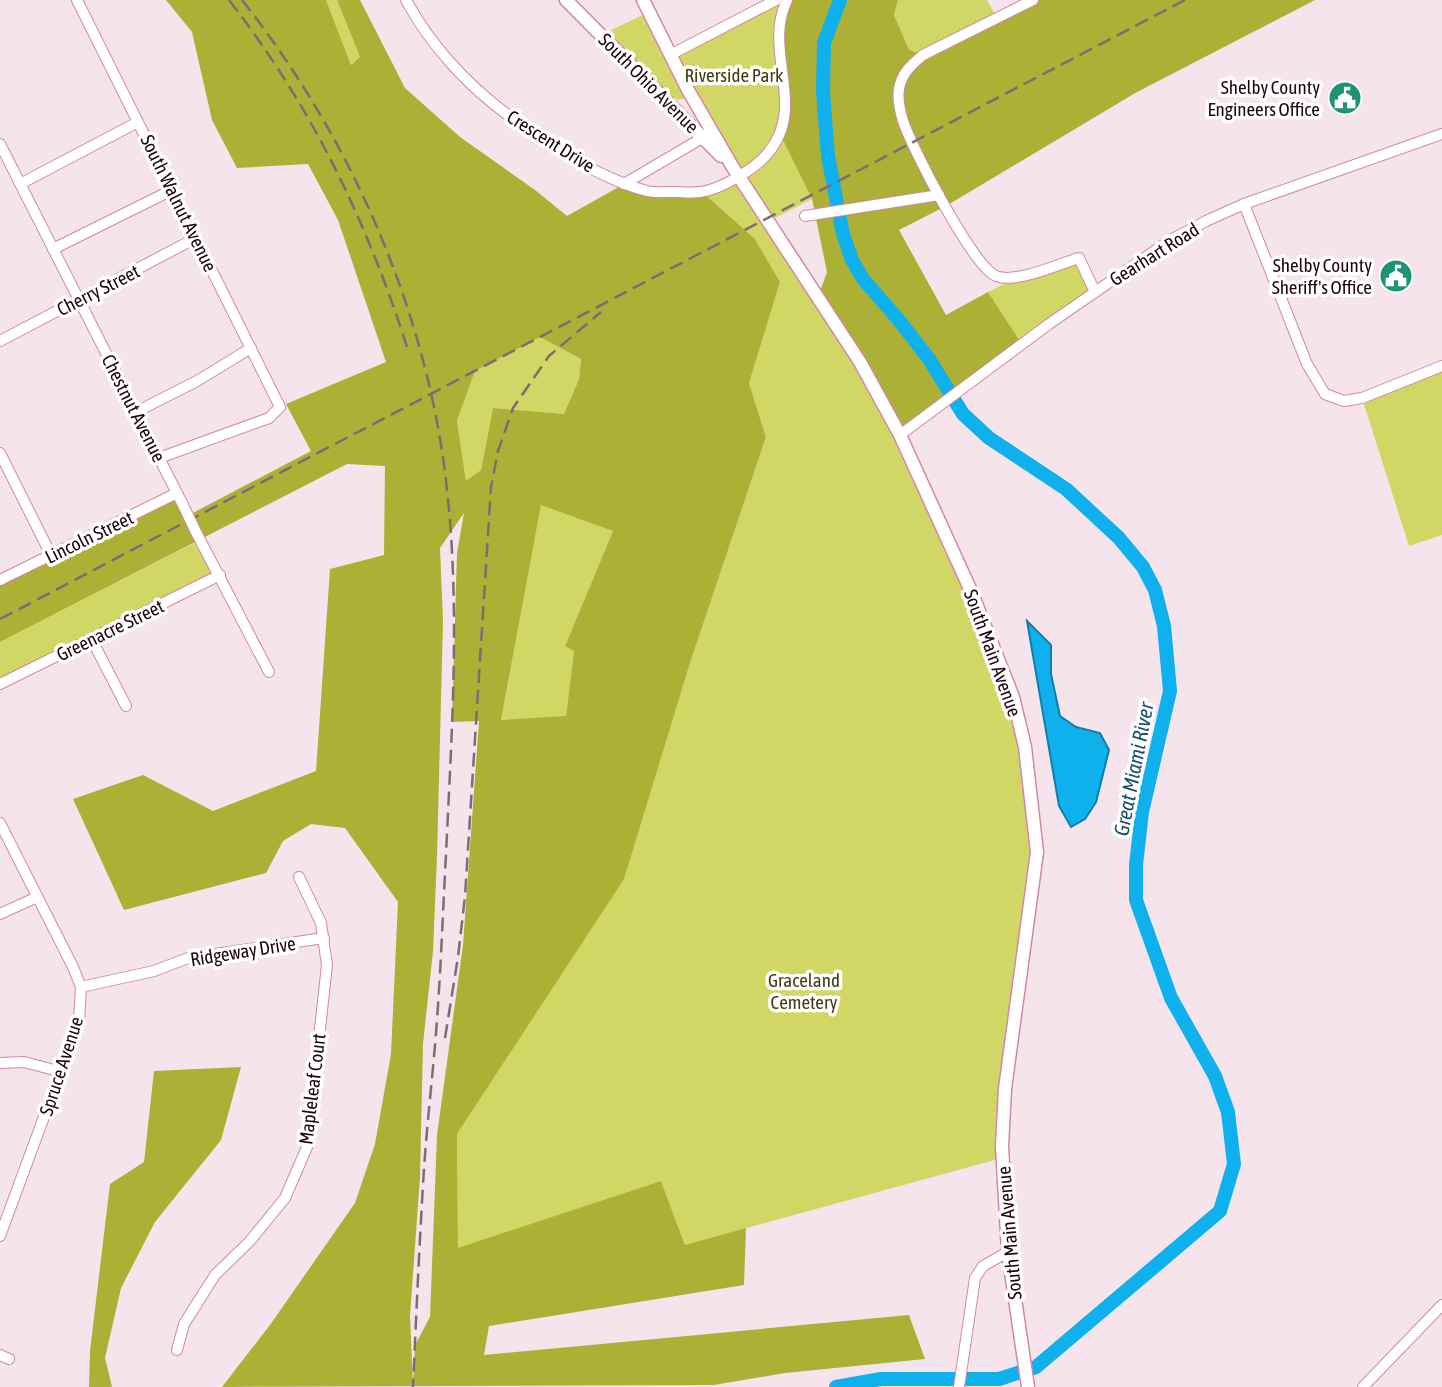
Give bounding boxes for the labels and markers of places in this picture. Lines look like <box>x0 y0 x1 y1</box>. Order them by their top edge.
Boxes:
place label: Shelby County Engineers Office <box>1207 76 1320 120</box>
public building icon: Shelby County Engineers Office <box>1326 79 1364 117</box>
place label: Shelby County Sheriff's Office <box>1272 254 1372 298</box>
public building icon: Shelby County Sheriff's Office <box>1377 257 1415 295</box>

